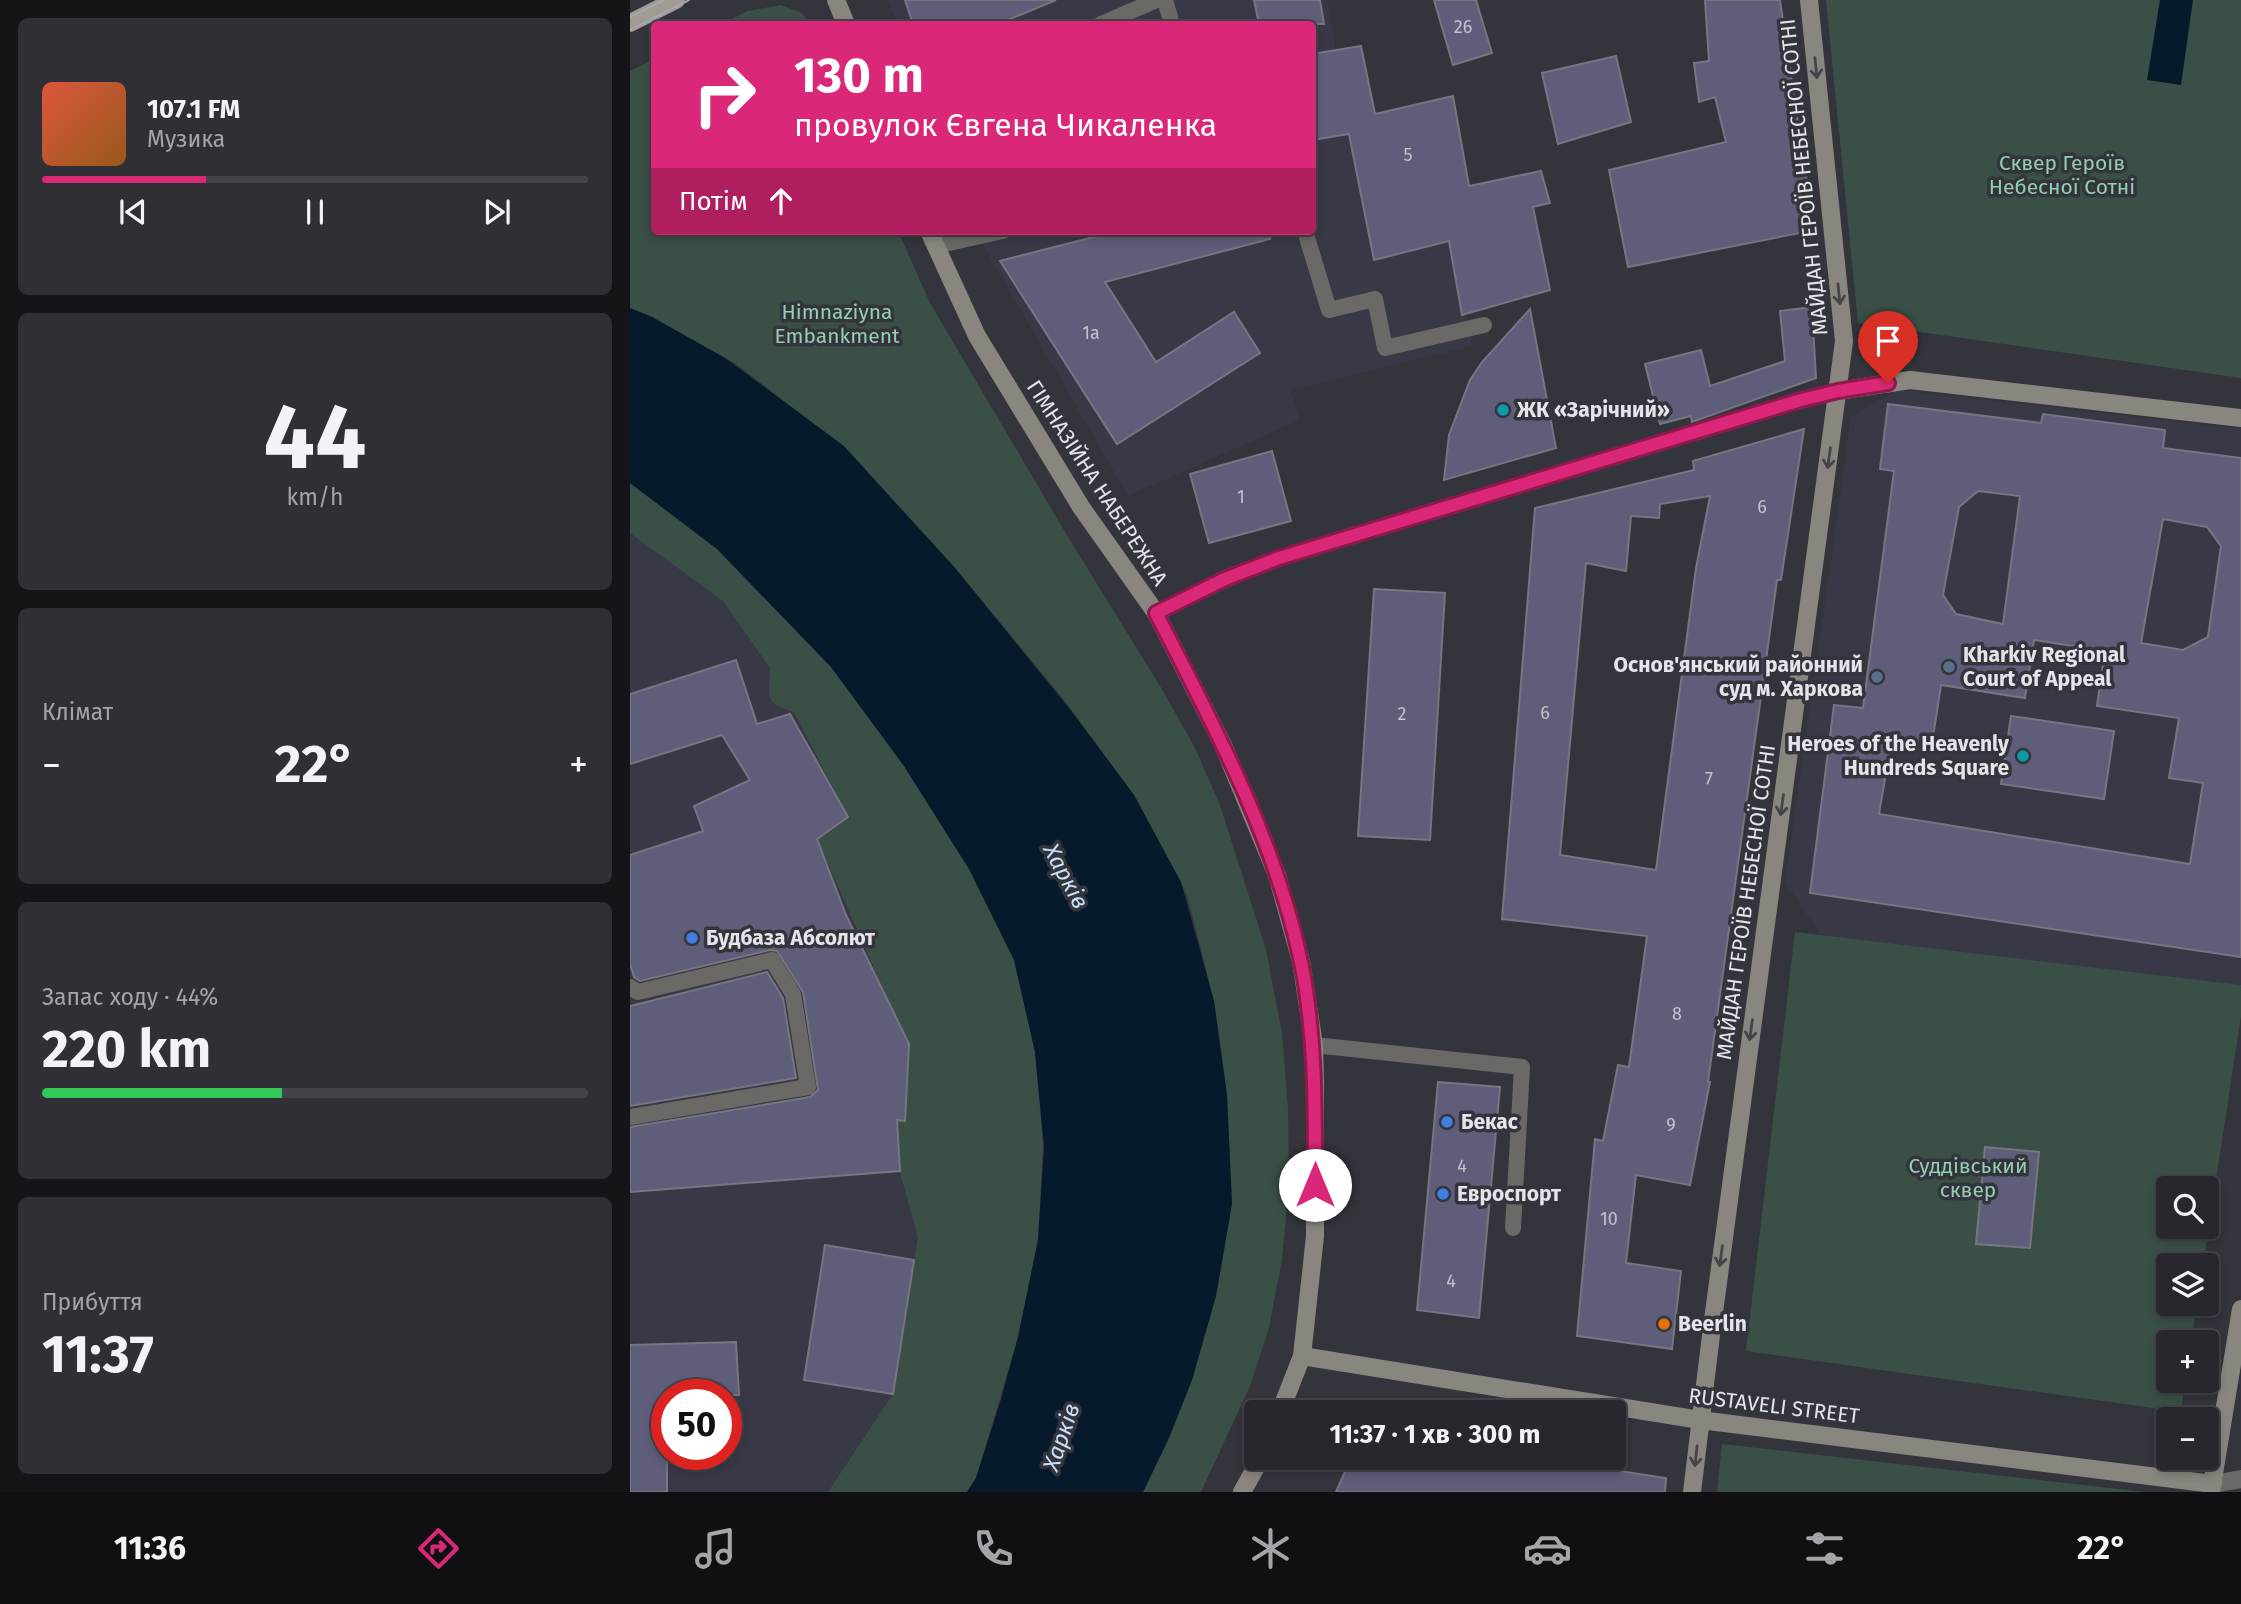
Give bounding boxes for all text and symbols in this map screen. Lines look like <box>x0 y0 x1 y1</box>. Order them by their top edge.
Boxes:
house number: 26 <box>1454 16 1472 38</box>
street label: МАЙДАН ГЕРОЇВ НЕБЕСНОЇ СОТНІ <box>1774 17 1834 337</box>
text: 130 m <box>794 46 924 105</box>
icon: right <box>679 49 770 140</box>
one-way arrow <box>1810 56 1823 79</box>
text: 107.1 FM <box>147 94 240 125</box>
text: провулок Євгена Чикаленка <box>794 106 1217 144</box>
text: Музика <box>147 125 225 153</box>
house number: 5 <box>1403 144 1413 166</box>
park label: Сквер Героїв Небесної Сотні <box>1989 150 2135 200</box>
icon: ahead <box>762 182 800 220</box>
text: Потім <box>679 186 748 217</box>
icon: previous <box>114 193 152 231</box>
icon: pause <box>296 193 334 231</box>
icon: next <box>478 193 516 231</box>
one-way arrow <box>1833 282 1846 305</box>
park label: Himnaziyna Embankment <box>774 299 900 349</box>
pin <box>1858 311 1918 383</box>
house number: 1а <box>1082 322 1100 344</box>
icon: arrive <box>1869 322 1907 360</box>
street label: ГІМНАЗІЙНА НАБЕРЕЖНА <box>1021 375 1173 591</box>
text: 44 <box>264 383 366 492</box>
place label: ЖК «Зарічний» <box>1516 397 1670 423</box>
marker: ЖК «Зарічний» <box>1495 402 1511 418</box>
one-way arrow <box>1822 446 1835 469</box>
text: km/h <box>287 483 343 511</box>
house number: 1 <box>1237 486 1245 508</box>
house number: 6 <box>1757 496 1767 518</box>
place label: Kharkiv Regional Court of Appeal <box>1963 642 2126 692</box>
place label: Основ'янський районний суд м. Харкова <box>1614 652 1863 702</box>
marker: Kharkiv Regional Court of Appeal <box>1941 659 1957 675</box>
marker: Основ'янський районний суд м. Харкова <box>1869 669 1885 685</box>
text: Клімат <box>42 698 113 726</box>
house number: 6 <box>1540 702 1550 724</box>
house number: 2 <box>1398 703 1407 725</box>
place label: Heroes of the Heavenly Hundreds Square <box>1787 731 2009 781</box>
text: 22° <box>275 733 355 796</box>
text: − <box>42 742 61 788</box>
text: + <box>569 742 588 788</box>
street label: МАЙДАН ГЕРОЇВ НЕБЕСНОЇ СОТНІ <box>1711 743 1781 1061</box>
marker: Heroes of the Heavenly Hundreds Square <box>2015 748 2031 764</box>
house number: 7 <box>1705 768 1713 790</box>
one-way arrow <box>1775 793 1788 816</box>
water label: Харків <box>1037 838 1095 913</box>
place label: Будбаза Абсолют <box>706 925 876 951</box>
marker: Будбаза Абсолют <box>684 930 700 946</box>
text: Запас ходу · 44% <box>42 983 218 1011</box>
house number: 8 <box>1672 1003 1682 1025</box>
text: 220 km <box>42 1018 211 1081</box>
one-way arrow <box>1745 1019 1758 1041</box>
place label: Бекас <box>1461 1109 1518 1135</box>
marker: Бекас <box>1439 1114 1455 1130</box>
house number: 9 <box>1666 1114 1676 1136</box>
position arrow <box>1278 1148 1352 1222</box>
park label: Суддівський сквер <box>1908 1153 2028 1203</box>
house number: 4 <box>1457 1155 1467 1177</box>
map controls <box>2156 1176 2219 1470</box>
button: search <box>2156 1176 2219 1239</box>
place label: Евроспорт <box>1457 1181 1562 1207</box>
marker: Евроспорт <box>1435 1186 1451 1202</box>
house number: 10 <box>1600 1208 1618 1230</box>
one-way arrow <box>1715 1244 1728 1267</box>
button: layers <box>2156 1253 2219 1316</box>
house number: 4 <box>1446 1270 1456 1292</box>
text: Прибуття <box>42 1288 143 1316</box>
place label: Beеrlin <box>1678 1311 1747 1337</box>
marker: Beеrlin <box>1656 1316 1672 1332</box>
text: 11:37 <box>42 1323 154 1386</box>
button: + <box>2156 1330 2219 1393</box>
speed limit sign: 50 <box>651 1379 742 1470</box>
street label: RUSTAVELI STREET <box>1687 1383 1861 1429</box>
water label: Харків <box>1036 1400 1086 1475</box>
button: − <box>2156 1407 2219 1470</box>
text: 11:37 · 1 хв · 300 m <box>1329 1419 1541 1450</box>
one-way arrow <box>1690 1444 1703 1467</box>
icon: directions <box>414 1524 463 1573</box>
icon: music <box>691 1524 740 1573</box>
icon: phone <box>969 1524 1018 1573</box>
icon: climate <box>1246 1524 1295 1573</box>
icon: car <box>1523 1524 1572 1573</box>
icon: filters <box>1800 1524 1849 1573</box>
text: 11:36 <box>114 1529 186 1567</box>
text: 22° <box>2077 1529 2127 1567</box>

